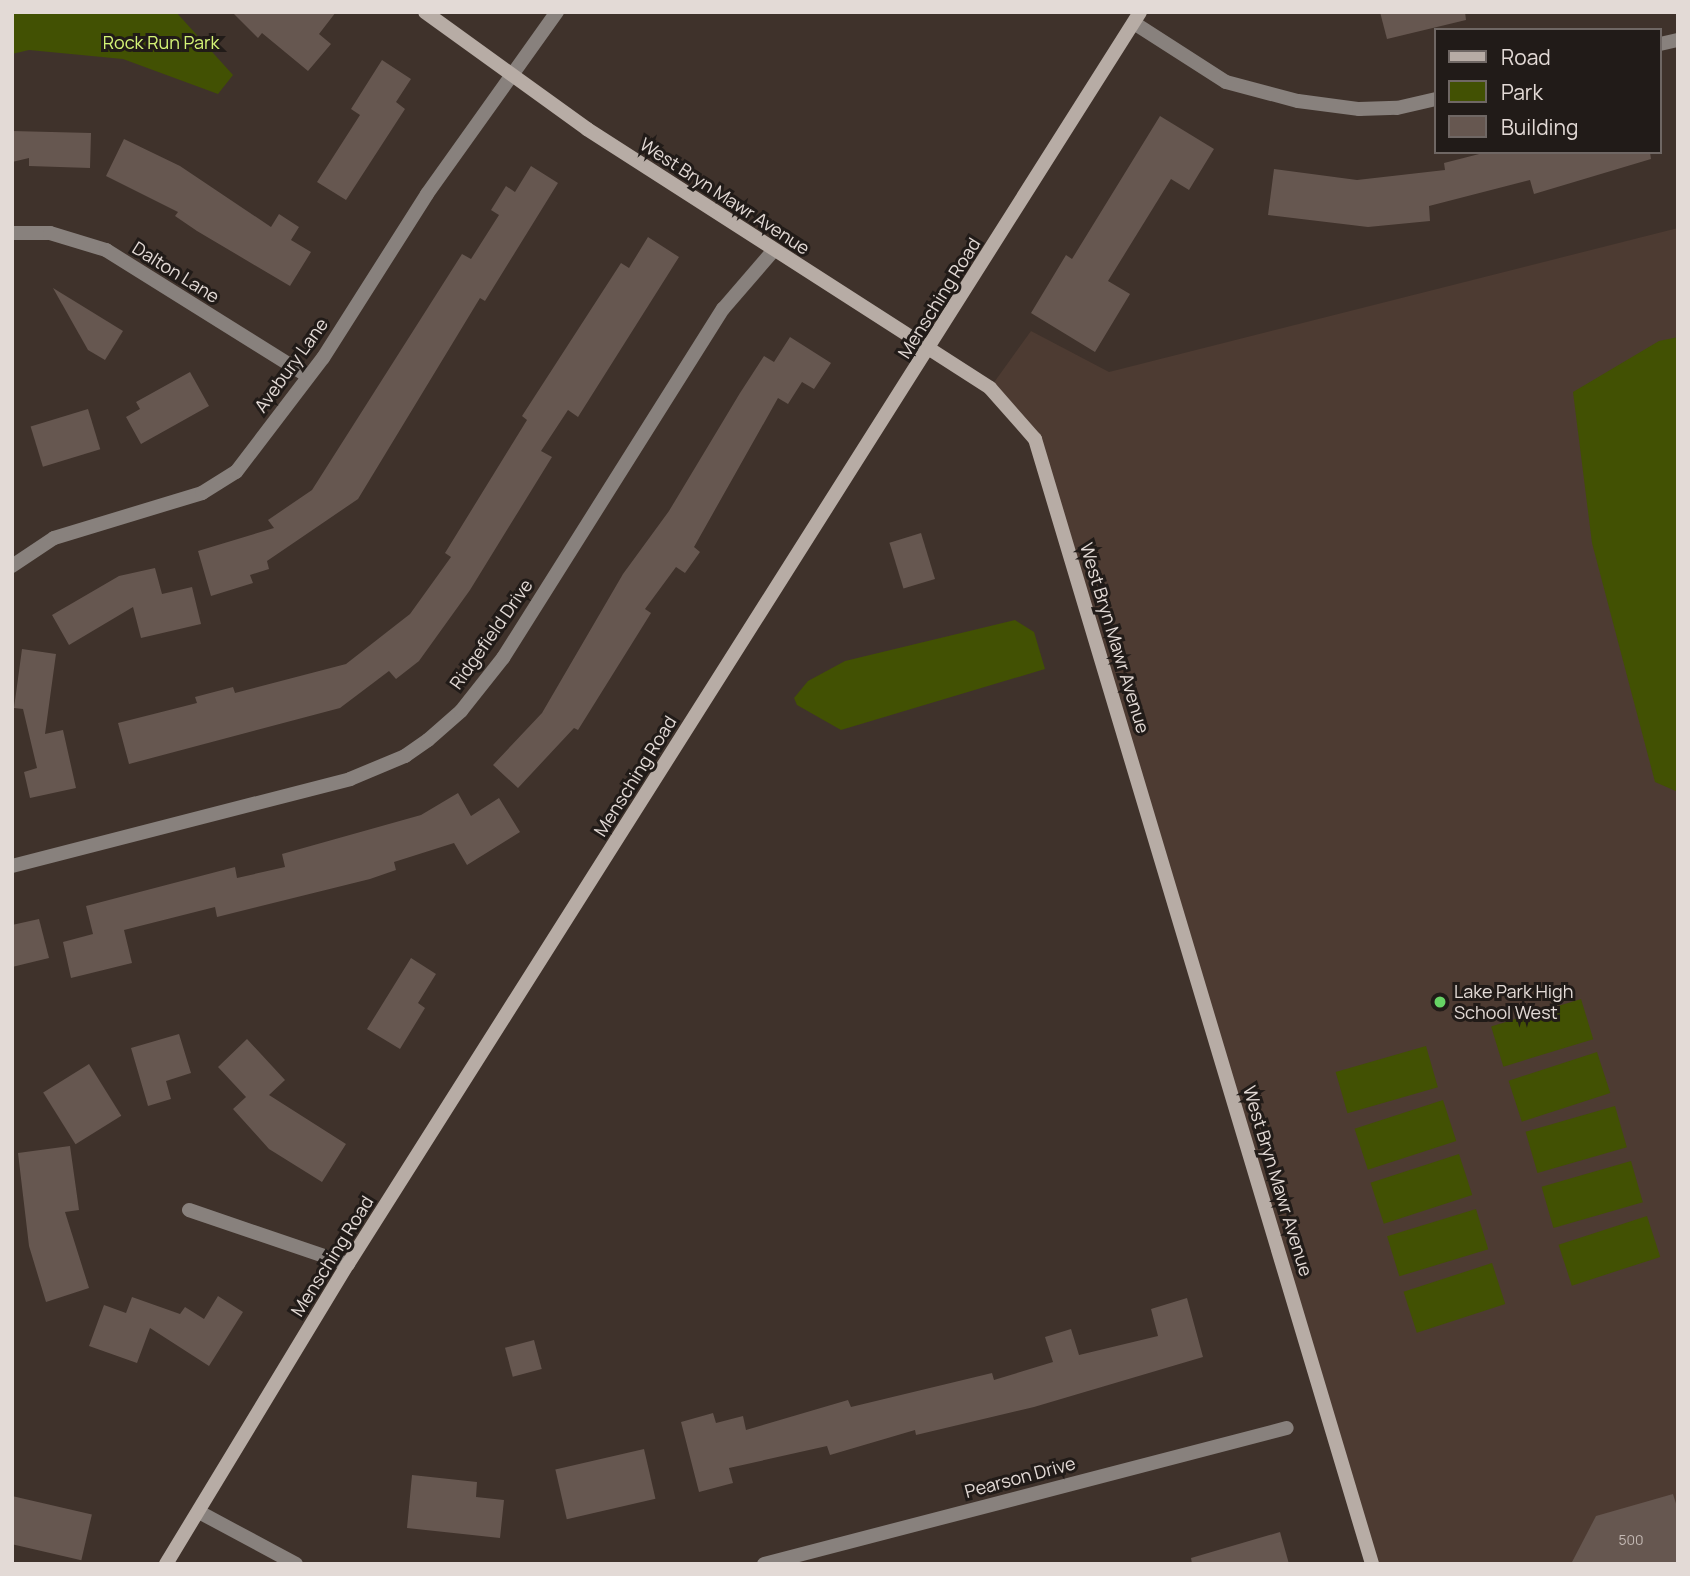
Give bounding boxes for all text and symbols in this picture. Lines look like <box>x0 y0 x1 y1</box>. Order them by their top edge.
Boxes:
legend <box>1434 28 1662 154</box>
park label: Rock Run Park <box>103 31 219 53</box>
text: Road <box>1501 43 1551 71</box>
text: Park <box>1501 78 1543 106</box>
text: Building <box>1501 113 1578 141</box>
street label: West Bryn Mawr Avenue <box>636 133 814 259</box>
street label: Mensching Road <box>893 234 985 362</box>
street label: Dalton Lane <box>129 237 223 307</box>
street label: Avebury Lane <box>250 314 332 416</box>
street label: West Bryn Mawr Avenue <box>1076 540 1154 736</box>
street label: Ridgefield Drive <box>445 575 537 693</box>
street label: Mensching Road <box>589 712 681 840</box>
place label: Lake Park High School West <box>1454 981 1573 1024</box>
marker: Lake Park High School West <box>1432 994 1448 1010</box>
street label: West Bryn Mawr Avenue <box>1239 1083 1317 1279</box>
street label: Mensching Road <box>286 1192 378 1320</box>
street label: Pearson Drive <box>962 1452 1078 1502</box>
house number: 500 <box>1618 1532 1644 1548</box>

